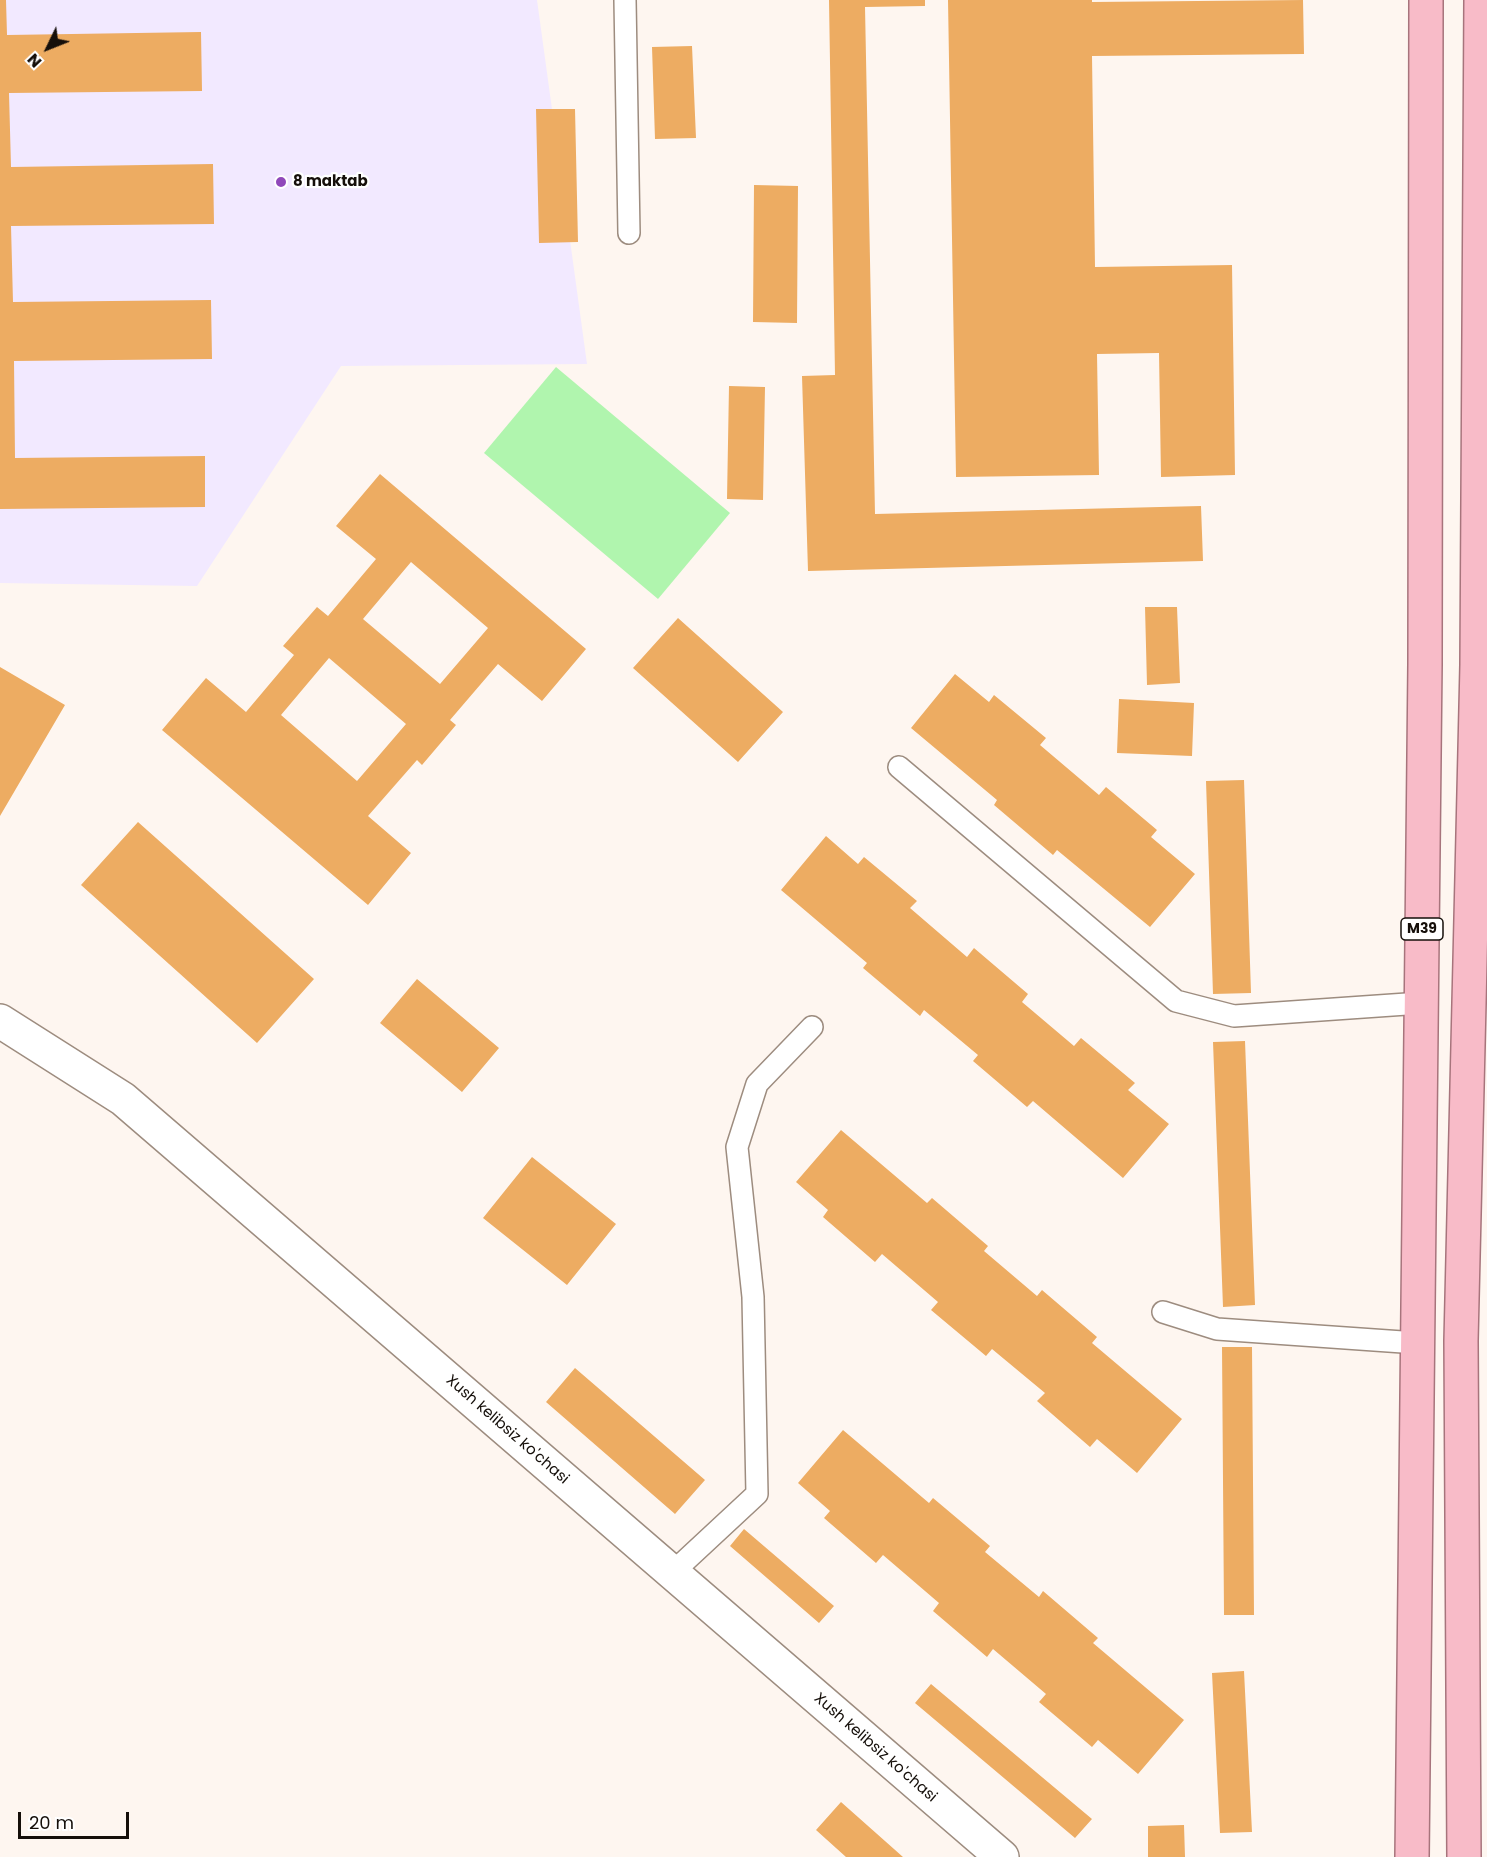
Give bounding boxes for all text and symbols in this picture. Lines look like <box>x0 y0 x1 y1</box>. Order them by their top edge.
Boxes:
north arrow <box>18 18 78 78</box>
text: N <box>22 48 47 73</box>
place label: 8 maktab <box>293 173 368 191</box>
marker: 8 maktab <box>274 175 288 189</box>
road number: M39 <box>1401 918 1443 940</box>
street label: Xush kelibsiz ko'chasi <box>442 1372 572 1488</box>
street label: Xush kelibsiz ko'chasi <box>810 1690 940 1806</box>
scale bar <box>21 1800 132 1838</box>
text: 20 m <box>29 1810 74 1835</box>

